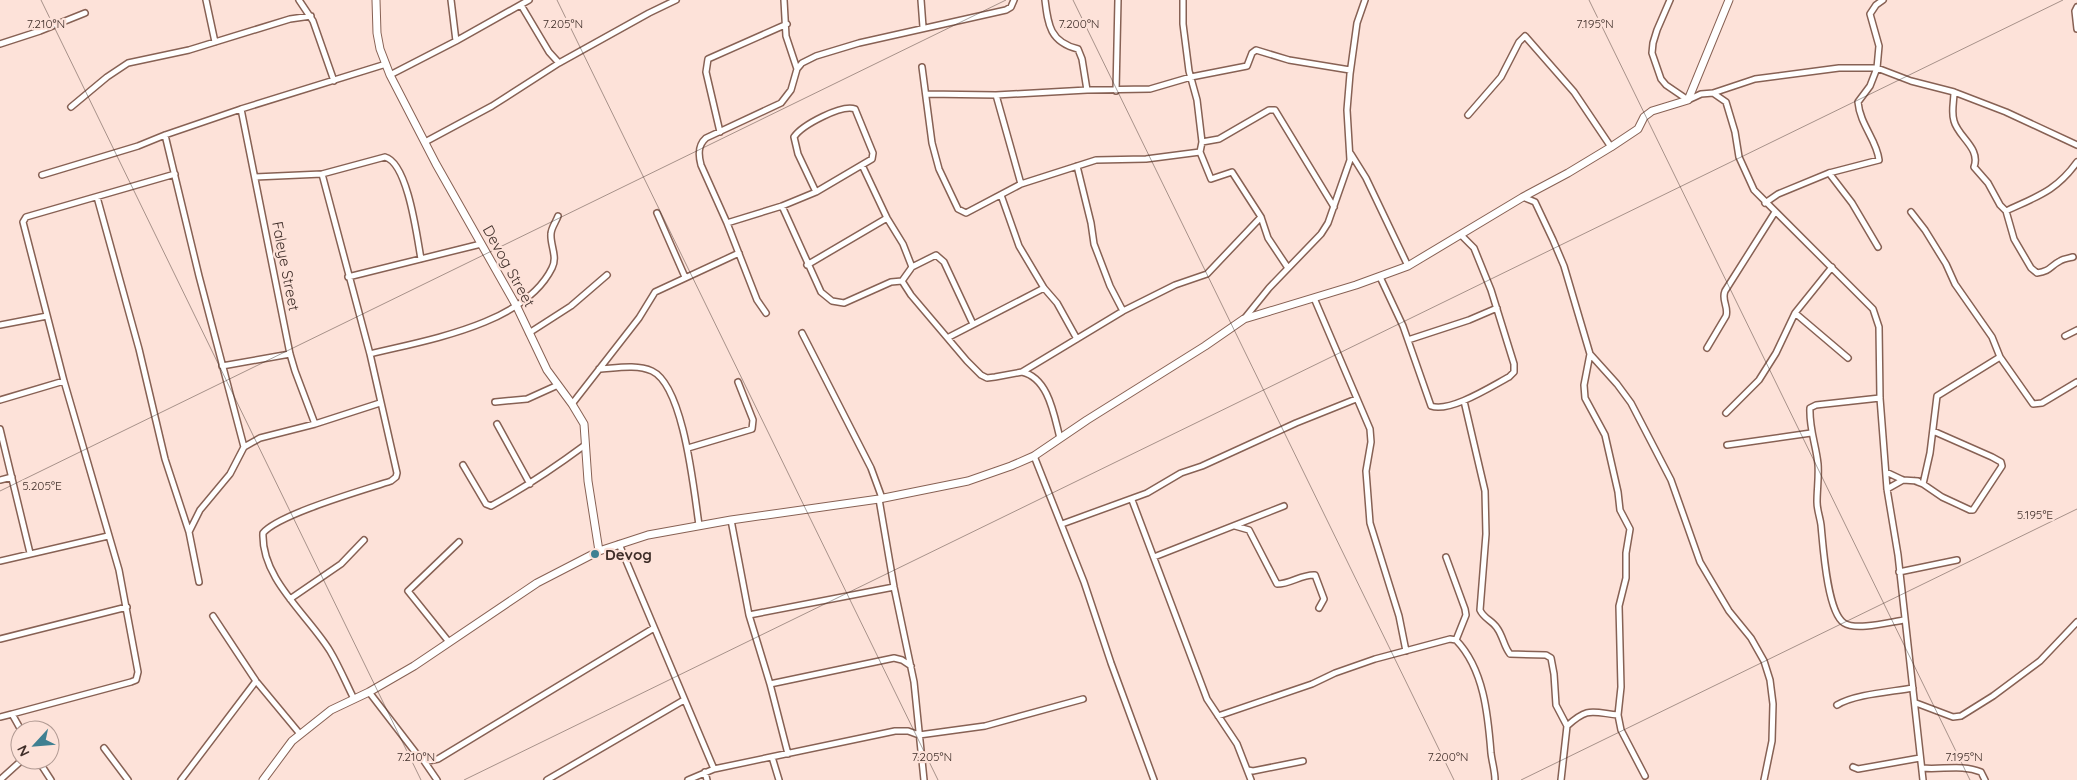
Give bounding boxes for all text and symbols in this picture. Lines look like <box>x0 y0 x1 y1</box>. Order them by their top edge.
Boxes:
text: 7.210°N <box>27 16 65 31</box>
text: 7.205°N <box>543 16 583 31</box>
text: 7.200°N <box>1058 16 1100 31</box>
text: 7.195°N <box>1576 16 1614 31</box>
street label: Faleye Street <box>268 220 304 312</box>
street label: Devog Street <box>479 222 539 310</box>
text: 5.205°E <box>22 478 62 493</box>
text: 5.195°E <box>2017 507 2053 522</box>
place label: Devog <box>605 545 652 564</box>
marker: Devog <box>589 548 601 560</box>
north arrow <box>10 720 60 770</box>
text: N <box>13 742 34 759</box>
text: 7.210°N <box>397 749 435 764</box>
text: 7.205°N <box>912 749 952 764</box>
text: 7.200°N <box>1427 749 1469 764</box>
text: 7.195°N <box>1945 749 1983 764</box>

